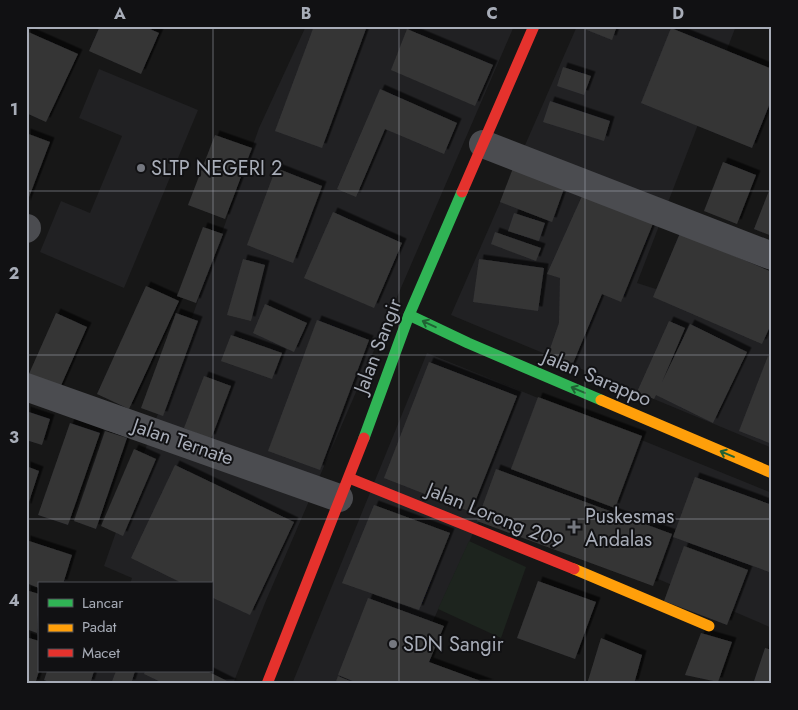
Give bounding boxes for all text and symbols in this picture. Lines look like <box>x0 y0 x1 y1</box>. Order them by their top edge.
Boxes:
text: A <box>113 2 126 25</box>
text: B <box>301 2 311 25</box>
text: C <box>486 2 498 25</box>
text: D <box>672 2 684 25</box>
text: 1 <box>10 98 18 121</box>
place label: SLTP NEGERI 2 <box>151 154 282 183</box>
marker: SLTP NEGERI 2 <box>135 162 147 174</box>
text: 2 <box>9 262 19 285</box>
street label: Jalan Sangir <box>346 294 409 401</box>
one-way arrow <box>422 319 437 328</box>
street label: Jalan Sarappo <box>535 341 656 414</box>
one-way arrow <box>571 384 586 394</box>
street label: Jalan Ternate <box>126 410 237 473</box>
text: 3 <box>9 426 19 449</box>
one-way arrow <box>720 448 735 458</box>
street label: Jalan Lorong 209 <box>419 474 568 557</box>
place label: Puskesmas Andalas <box>585 502 674 554</box>
marker: Puskesmas Andalas <box>567 520 581 534</box>
legend <box>38 582 212 672</box>
text: 4 <box>8 589 20 612</box>
text: Lancar <box>82 592 124 614</box>
text: Padat <box>82 616 117 638</box>
place label: SDN Sangir <box>403 630 504 659</box>
marker: SDN Sangir <box>387 638 399 650</box>
text: Macet <box>82 642 120 664</box>

